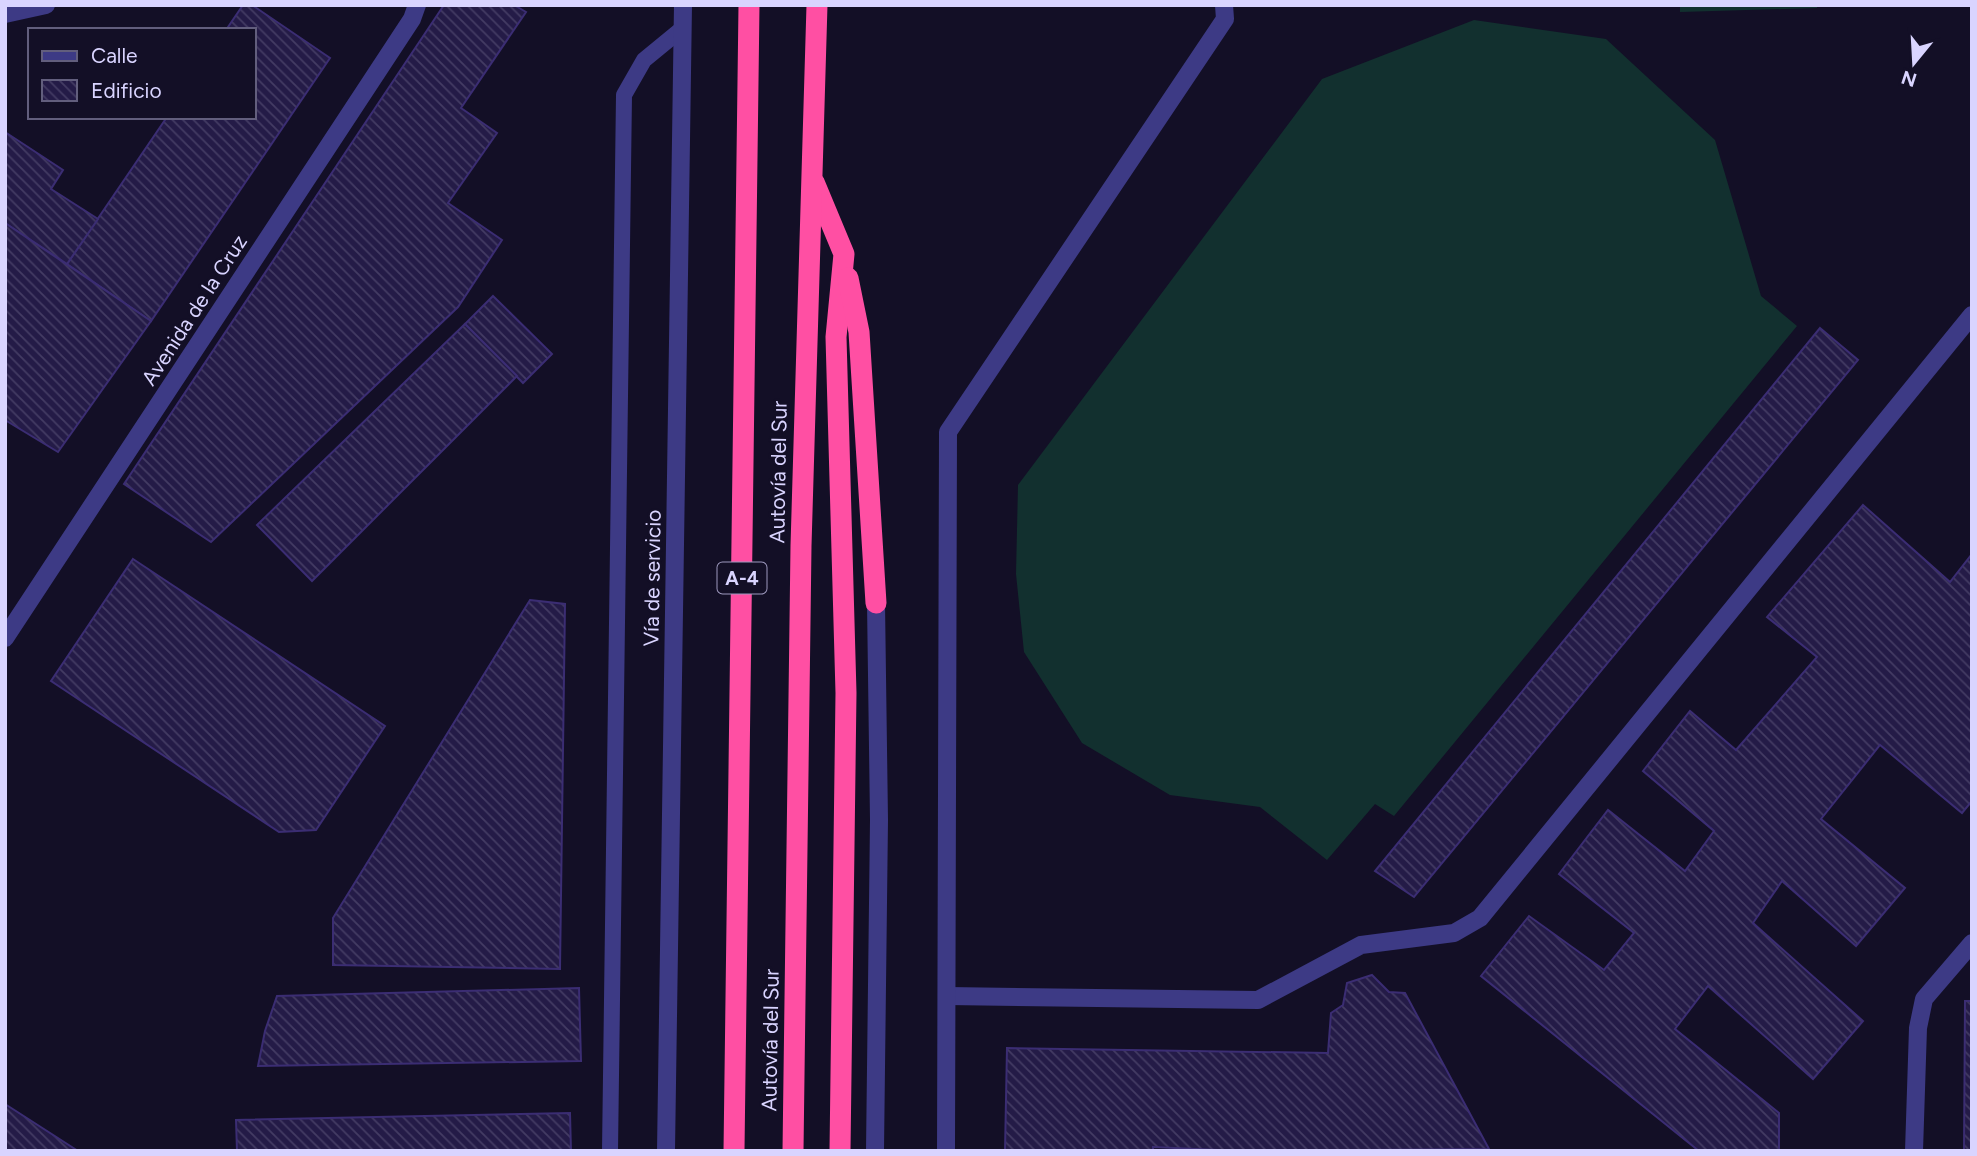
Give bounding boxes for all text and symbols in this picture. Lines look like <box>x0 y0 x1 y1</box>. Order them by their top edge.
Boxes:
legend <box>28 28 256 119</box>
north arrow <box>1879 28 1949 98</box>
text: Calle <box>91 43 138 68</box>
text: N <box>1898 65 1919 92</box>
text: Edificio <box>91 78 162 103</box>
street label: Avenida de la Cruz <box>136 230 252 390</box>
street label: Autovía del Sur <box>764 400 792 544</box>
street label: Vía de servicio <box>638 509 666 647</box>
road number: A-4 <box>718 562 766 594</box>
street label: Autovía del Sur <box>756 968 784 1112</box>

